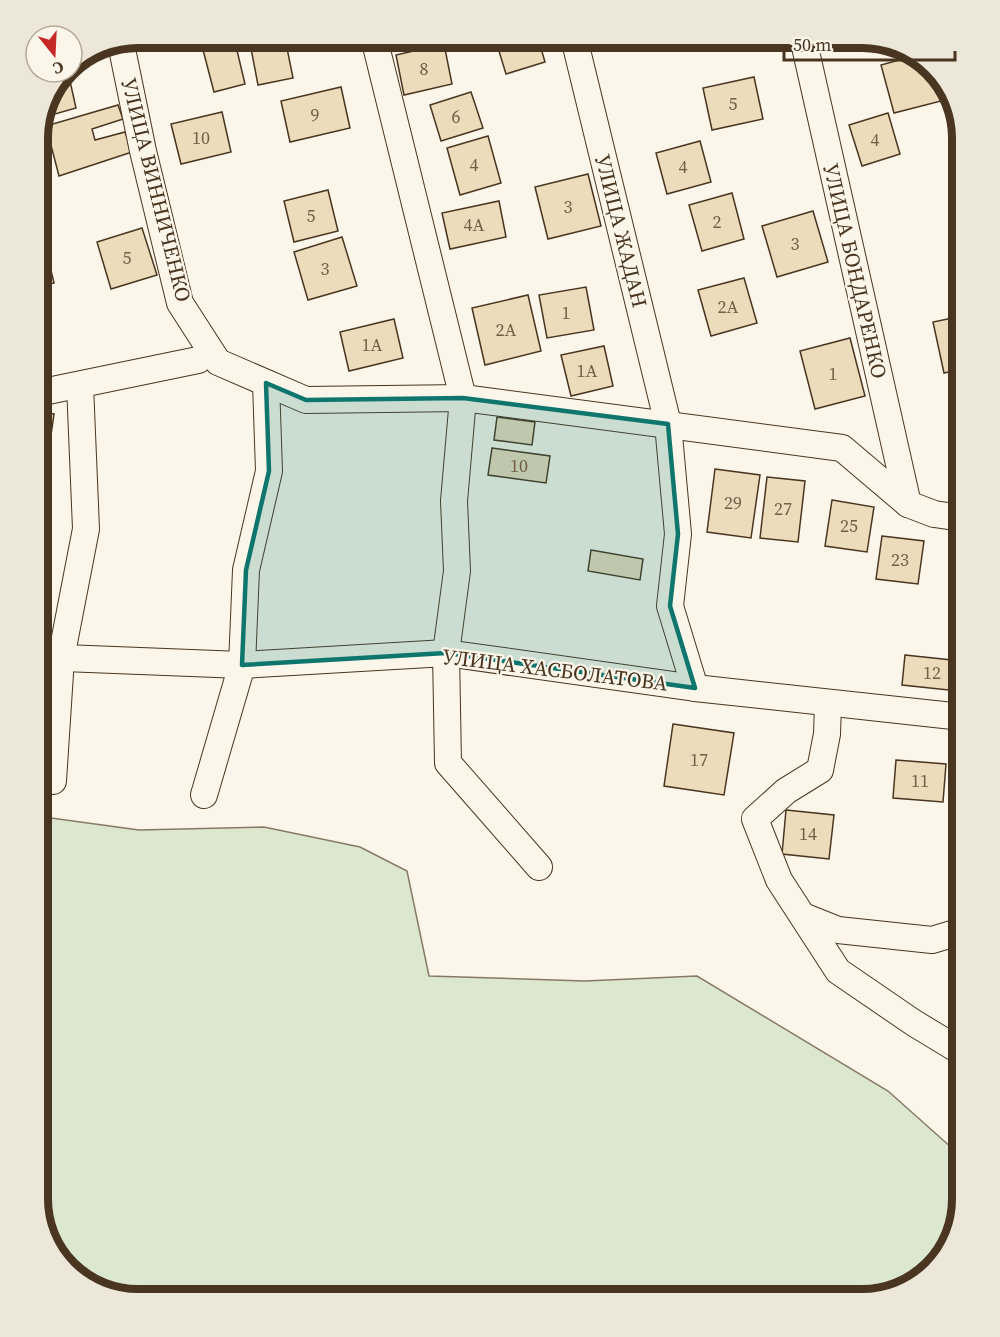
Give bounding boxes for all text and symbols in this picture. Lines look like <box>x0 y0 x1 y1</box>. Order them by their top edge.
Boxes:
north arrow <box>24 24 84 84</box>
scale bar <box>784 24 955 62</box>
text: 50 m <box>793 32 831 57</box>
text: С <box>50 56 67 80</box>
house number: 8 <box>420 56 429 81</box>
street label: УЛИЦА ВИННИЧЕНКО <box>115 75 198 305</box>
house number: 5 <box>729 91 738 116</box>
house number: 9 <box>311 102 320 127</box>
house number: 6 <box>452 104 461 129</box>
house number: 10 <box>192 125 210 150</box>
house number: 4 <box>871 127 880 152</box>
street label: УЛИЦА ЖАДАН <box>588 151 655 310</box>
house number: 4 <box>470 152 479 177</box>
house number: 4 <box>679 154 688 179</box>
street label: УЛИЦА БОНДАРЕНКО <box>817 161 894 381</box>
house number: 3 <box>564 194 573 219</box>
house number: 5 <box>307 203 316 228</box>
house number: 2 <box>713 209 722 234</box>
house number: 4А <box>464 212 485 237</box>
house number: 3 <box>791 231 800 256</box>
house number: 5 <box>123 245 132 270</box>
house number: 3 <box>321 256 330 281</box>
house number: 2А <box>718 294 739 319</box>
house number: 1 <box>562 300 571 325</box>
house number: 2А <box>496 317 517 342</box>
house number: 1А <box>362 332 383 357</box>
house number: 1А <box>577 358 598 383</box>
house number: 1 <box>829 361 838 386</box>
house number: 10 <box>510 453 528 478</box>
house number: 29 <box>724 490 742 515</box>
house number: 27 <box>774 496 792 521</box>
house number: 25 <box>840 513 858 538</box>
house number: 23 <box>891 547 909 572</box>
street label: УЛИЦА ХАСБОЛАТОВА <box>441 641 669 698</box>
house number: 12 <box>923 660 941 685</box>
house number: 17 <box>690 747 708 772</box>
house number: 11 <box>911 768 929 793</box>
house number: 14 <box>799 821 817 846</box>

